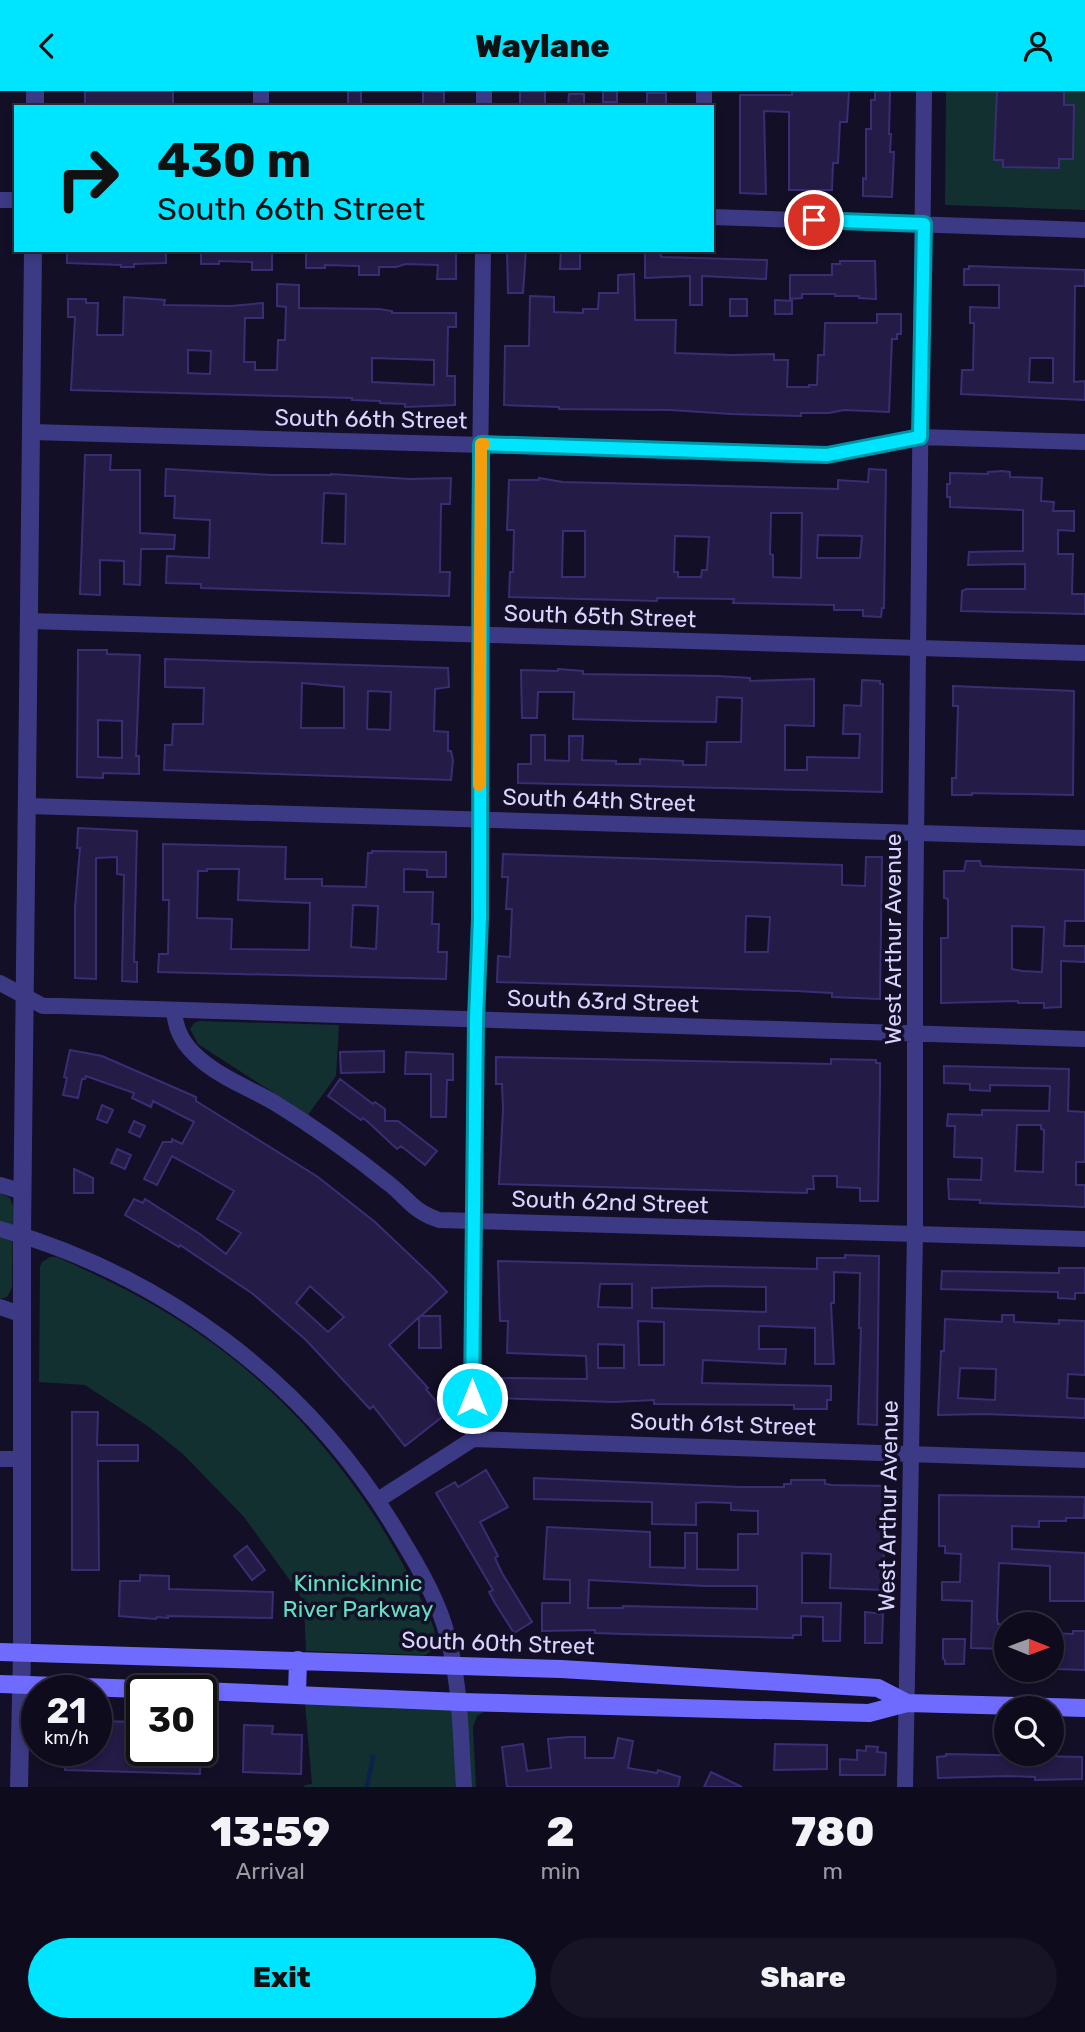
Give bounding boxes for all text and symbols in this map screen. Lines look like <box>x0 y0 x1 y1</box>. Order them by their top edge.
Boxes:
icon: back <box>28 27 66 65</box>
text: Waylane <box>475 27 610 65</box>
icon: person <box>1019 27 1057 65</box>
text: 430 m <box>157 131 311 189</box>
icon: right <box>42 133 133 224</box>
text: South 66th Street <box>157 190 425 228</box>
pin <box>784 190 844 250</box>
icon: arrive <box>795 201 833 239</box>
street label: South 66th Street <box>274 403 468 435</box>
street label: South 65th Street <box>503 599 697 633</box>
street label: South 64th Street <box>502 783 696 817</box>
street label: West Arthur Avenue <box>879 833 907 1045</box>
street label: South 63rd Street <box>507 984 699 1018</box>
street label: South 62nd Street <box>511 1185 709 1219</box>
position arrow <box>435 1361 509 1435</box>
street label: West Arthur Avenue <box>872 1400 904 1612</box>
street label: South 61st Street <box>630 1407 816 1441</box>
park label: Kinnickinnic River Parkway <box>283 1569 434 1623</box>
north arrow <box>994 1612 1064 1682</box>
map controls <box>994 1612 1064 1766</box>
street label: South 60th Street <box>401 1626 595 1660</box>
speed limit sign: 30 <box>126 1675 217 1766</box>
text: 21 <box>46 1690 87 1732</box>
button: search <box>994 1696 1064 1766</box>
text: km/h <box>44 1727 89 1749</box>
text: 13:59 <box>210 1807 330 1857</box>
text: 2 <box>546 1807 575 1857</box>
text: 780 <box>791 1807 875 1857</box>
text: Arrival <box>236 1857 305 1885</box>
text: min <box>541 1857 580 1885</box>
text: m <box>823 1857 843 1885</box>
button: Exit <box>28 1938 536 2018</box>
button: Share <box>550 1938 1057 2018</box>

